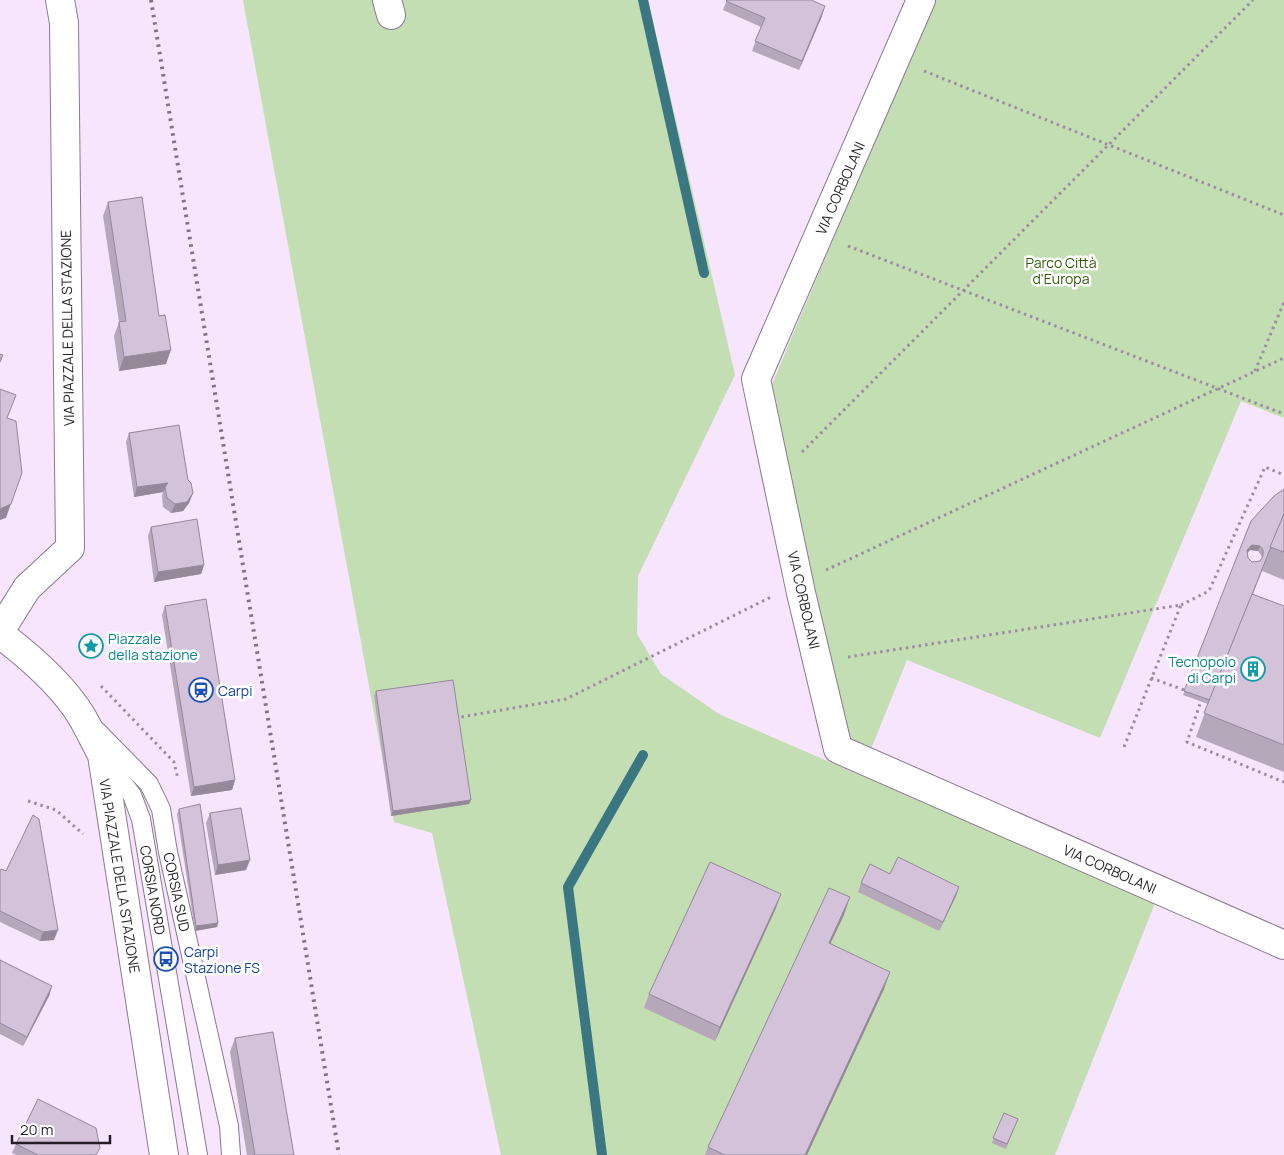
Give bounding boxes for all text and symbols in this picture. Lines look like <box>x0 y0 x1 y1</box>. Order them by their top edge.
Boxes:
street label: VIA CORBOLANI <box>811 138 869 238</box>
street label: VIA PIAZZALE DELLA STAZIONE <box>56 230 78 426</box>
park label: Parco Città d'Europa <box>1026 253 1096 288</box>
street label: VIA CORBOLANI <box>784 549 824 651</box>
place label: Piazzale della stazione <box>108 629 198 664</box>
place icon: Piazzale della stazione <box>78 633 104 659</box>
place label: Tecnopolo di Carpi <box>1168 652 1236 687</box>
building icon: Tecnopolo di Carpi <box>1240 656 1266 682</box>
station icon: Carpi <box>188 677 214 703</box>
place label: Carpi <box>218 681 252 700</box>
street label: VIA PIAZZALE DELLA STAZIONE <box>95 777 145 975</box>
street label: VIA CORBOLANI <box>1060 840 1160 898</box>
street label: CORSIA NORD <box>136 844 170 936</box>
street label: CORSIA SUD <box>159 851 195 933</box>
place label: Carpi Stazione FS <box>184 942 260 977</box>
bus stop icon: Carpi Stazione FS <box>153 946 179 972</box>
scale bar <box>12 1112 110 1144</box>
text: 20 m <box>20 1119 53 1140</box>

